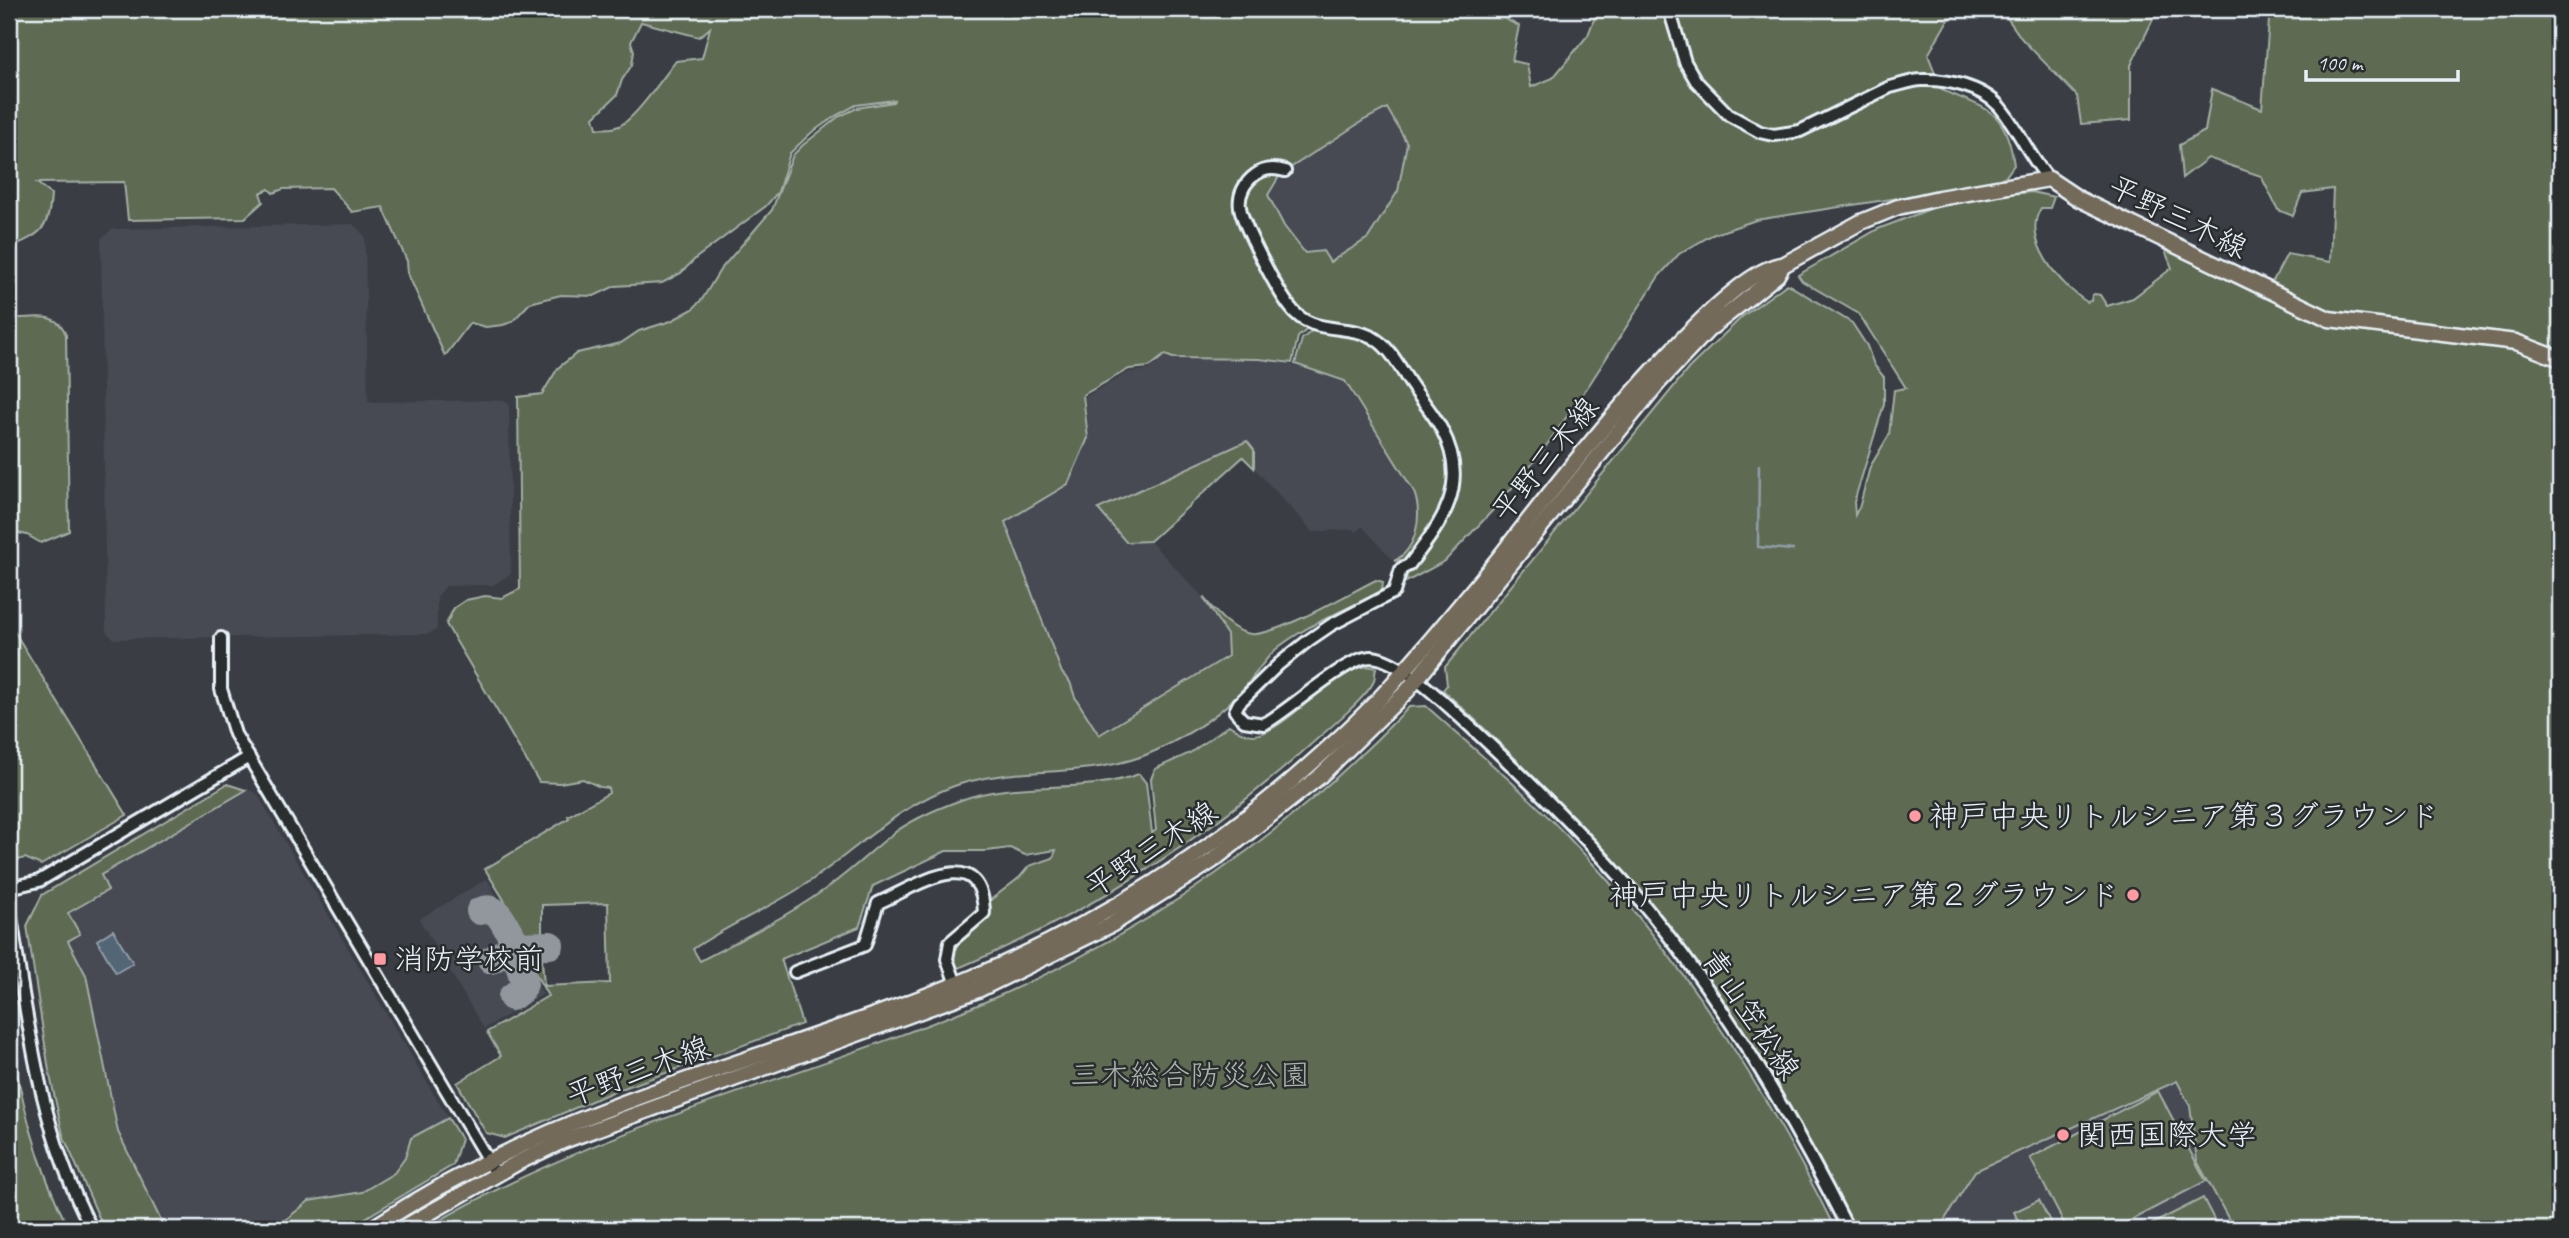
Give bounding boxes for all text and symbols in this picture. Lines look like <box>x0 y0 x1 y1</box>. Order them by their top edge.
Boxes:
scale bar <box>2306 38 2459 82</box>
text: 100 m <box>2317 50 2364 76</box>
street label: 平野三木線 <box>2102 167 2254 267</box>
street label: 平野三木線 <box>1483 389 1607 529</box>
street label: 平野三木線 <box>1078 792 1224 906</box>
place label: 神戸中央リトルシニア第３グラウンド <box>1929 797 2439 835</box>
marker: 神戸中央リトルシニア第３グラウンド <box>1907 808 1923 824</box>
place label: 神戸中央リトルシニア第２グラウンド <box>1609 876 2119 914</box>
marker: 神戸中央リトルシニア第２グラウンド <box>2125 887 2141 903</box>
place label: 消防学校前 <box>394 940 544 978</box>
street label: 青山笠松線 <box>1693 941 1809 1087</box>
marker: 消防学校前 <box>372 951 388 967</box>
street label: 平野三木線 <box>561 1027 715 1115</box>
park label: 三木総合防災公園 <box>1070 1056 1310 1094</box>
place label: 関西国際大学 <box>2077 1116 2257 1154</box>
marker: 関西国際大学 <box>2055 1127 2071 1143</box>

